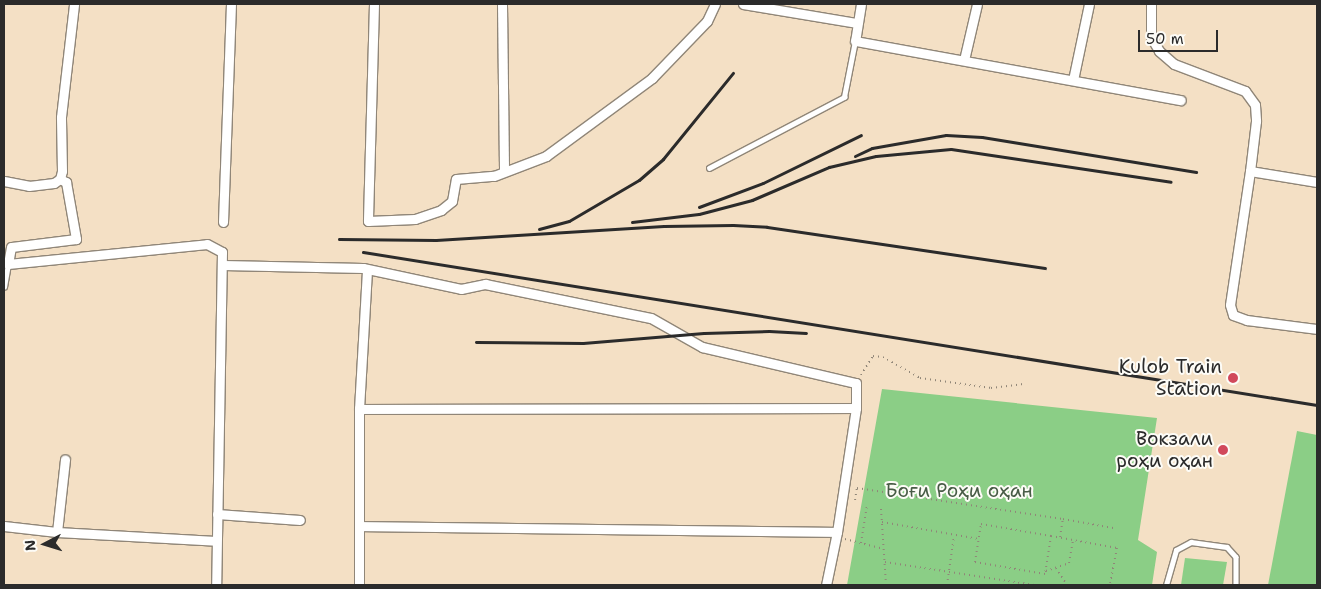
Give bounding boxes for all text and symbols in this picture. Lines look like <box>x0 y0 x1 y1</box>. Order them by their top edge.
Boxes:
scale bar <box>1141 20 1221 52</box>
text: 50 m <box>1146 29 1184 49</box>
place label: Kulob Train Station <box>1119 356 1222 400</box>
marker: Kulob Train Station <box>1226 371 1240 385</box>
place label: Вокзали роҳи оҳан <box>1116 428 1213 472</box>
marker: Вокзали роҳи оҳан <box>1217 444 1229 456</box>
park label: Боғи Роҳи оҳан <box>885 480 1033 502</box>
north arrow <box>20 519 70 569</box>
text: N <box>21 539 40 552</box>

